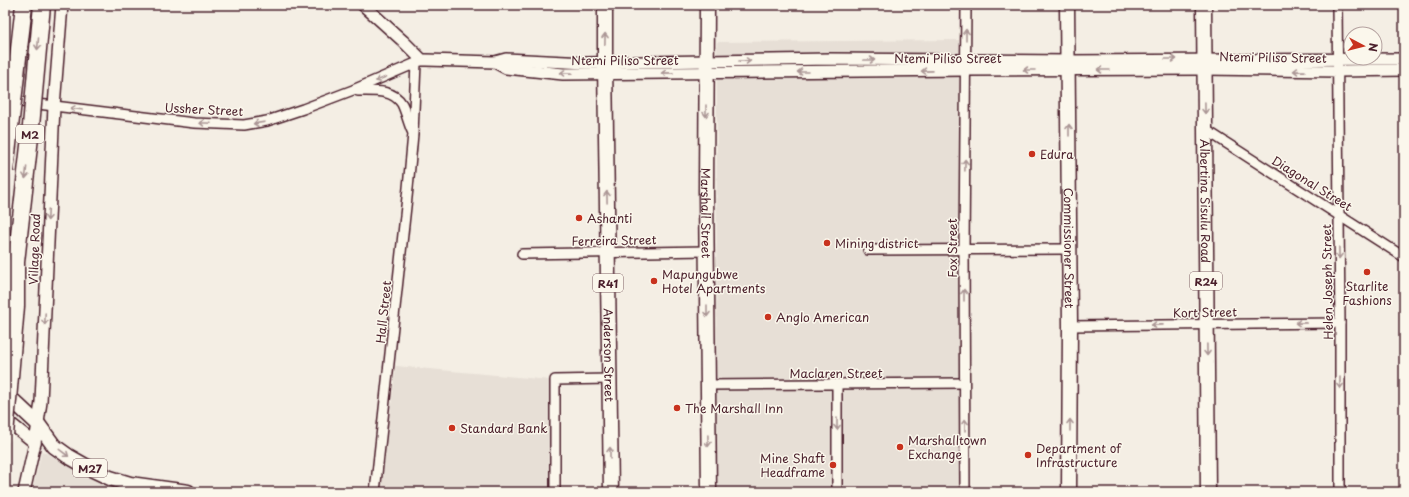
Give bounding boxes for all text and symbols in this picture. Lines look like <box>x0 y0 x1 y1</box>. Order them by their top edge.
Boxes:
north arrow <box>1343 26 1383 66</box>
one-way arrow <box>962 29 970 42</box>
one-way arrow <box>601 33 609 46</box>
one-way arrow <box>35 37 42 50</box>
text: N <box>1364 42 1382 53</box>
street label: Ntemi Piliso Street <box>1219 47 1327 67</box>
street label: Ntemi Piliso Street <box>894 49 1002 67</box>
street label: Ntemi Piliso Street <box>571 51 679 69</box>
one-way arrow <box>1164 55 1177 63</box>
one-way arrow <box>862 56 875 64</box>
one-way arrow <box>738 57 751 65</box>
one-way arrow <box>1023 66 1036 74</box>
one-way arrow <box>1097 66 1110 74</box>
one-way arrow <box>921 67 934 75</box>
one-way arrow <box>1293 67 1306 75</box>
one-way arrow <box>797 68 810 76</box>
one-way arrow <box>661 69 674 77</box>
one-way arrow <box>560 70 573 77</box>
one-way arrow <box>375 75 387 83</box>
street label: Ussher Street <box>164 98 244 120</box>
one-way arrow <box>1201 101 1209 114</box>
one-way arrow <box>702 104 710 117</box>
one-way arrow <box>70 105 83 113</box>
one-way arrow <box>252 119 265 127</box>
one-way arrow <box>199 120 212 127</box>
one-way arrow <box>1065 124 1073 137</box>
road number: M2 <box>16 125 44 143</box>
street label: Albertina Sisulu Road <box>1196 139 1215 263</box>
place label: Edura <box>1040 145 1074 163</box>
marker: Edura <box>1027 149 1037 159</box>
street label: Diagonal Street <box>1268 151 1356 215</box>
one-way arrow <box>961 159 969 172</box>
one-way arrow <box>22 166 29 179</box>
street label: Marshall Street <box>697 168 716 258</box>
street label: Commissioner Street <box>1060 188 1079 309</box>
one-way arrow <box>603 191 611 204</box>
one-way arrow <box>45 208 52 221</box>
place label: Ashanti <box>587 209 632 227</box>
street label: Village Road <box>24 213 44 285</box>
marker: Ashanti <box>574 213 584 223</box>
street label: Fox Street <box>943 218 961 278</box>
street label: Helen Joseph Street <box>1317 224 1337 340</box>
street label: Ferreira Street <box>571 230 657 250</box>
place label: Mining district <box>835 234 919 252</box>
marker: Mining district <box>822 238 832 248</box>
one-way arrow <box>1335 246 1343 259</box>
place label: Mapungubwe Hotel Apartments <box>662 265 766 297</box>
marker: Starlite Fashions <box>1362 267 1372 277</box>
road number: R24 <box>1190 272 1222 290</box>
road number: R41 <box>593 274 623 292</box>
marker: Mapungubwe Hotel Apartments <box>649 276 659 286</box>
place label: Starlite Fashions <box>1342 277 1392 309</box>
street label: Hall Street <box>371 280 395 344</box>
one-way arrow <box>960 289 968 302</box>
street label: Kort Street <box>1173 302 1237 322</box>
one-way arrow <box>703 304 711 317</box>
street label: Anderson Street <box>599 308 619 402</box>
place label: Anglo American <box>776 308 869 326</box>
one-way arrow <box>41 312 49 325</box>
marker: Anglo American <box>763 312 773 322</box>
one-way arrow <box>1295 320 1308 327</box>
one-way arrow <box>1151 321 1164 329</box>
one-way arrow <box>1203 343 1211 356</box>
street label: Maclaren Street <box>789 364 883 382</box>
one-way arrow <box>1336 376 1344 389</box>
place label: The Marshall Inn <box>685 399 783 417</box>
marker: The Marshall Inn <box>672 403 682 413</box>
one-way arrow <box>833 417 841 430</box>
place label: Standard Bank <box>460 419 548 437</box>
one-way arrow <box>961 419 969 432</box>
one-way arrow <box>1066 419 1074 432</box>
marker: Standard Bank <box>447 423 457 433</box>
place label: Marshalltown Exchange <box>908 431 987 463</box>
one-way arrow <box>704 434 712 447</box>
place label: Department of Infrastructure <box>1036 439 1122 471</box>
marker: Marshalltown Exchange <box>895 442 905 452</box>
one-way arrow <box>606 447 614 460</box>
one-way arrow <box>58 449 69 457</box>
place label: Mine Shaft Headframe <box>760 449 825 481</box>
marker: Department of Infrastructure <box>1023 450 1033 460</box>
road number: M27 <box>73 459 107 477</box>
marker: Mine Shaft Headframe <box>828 460 838 470</box>

